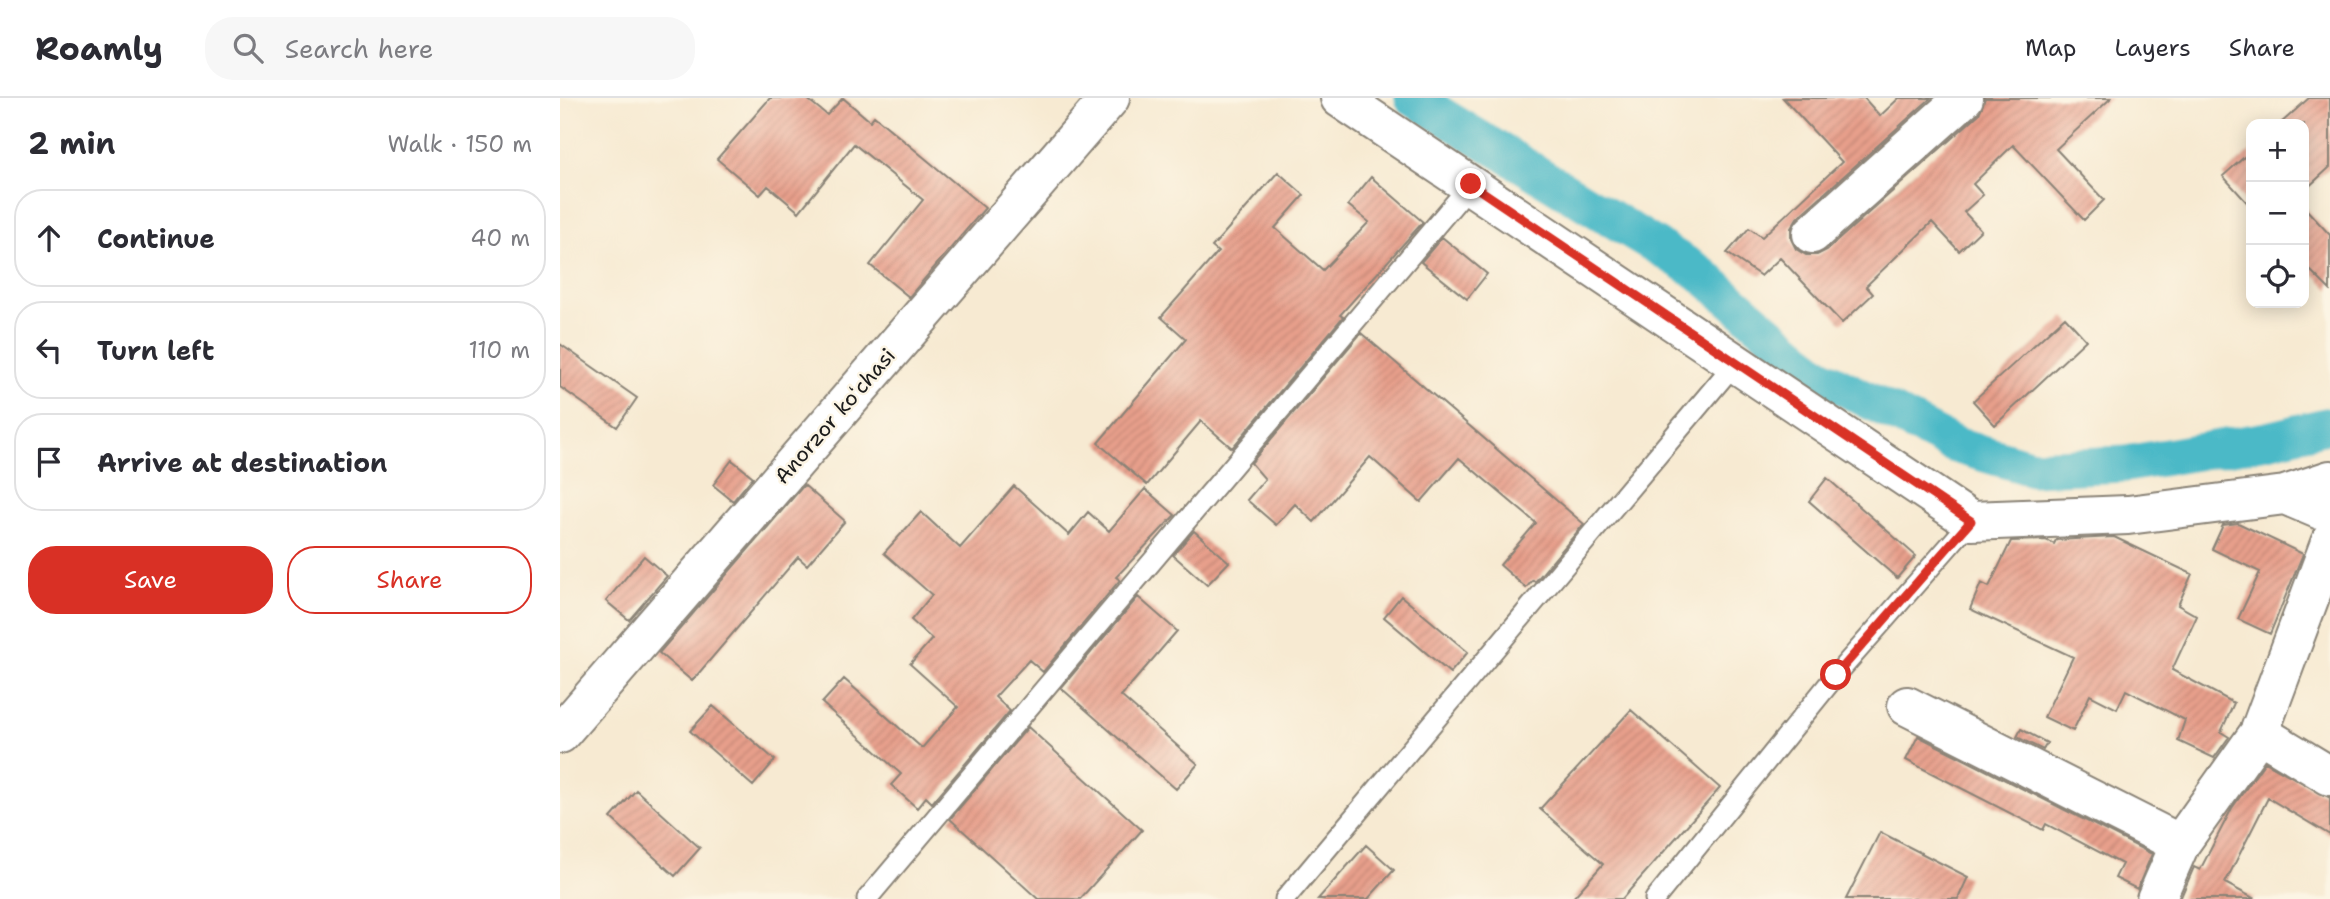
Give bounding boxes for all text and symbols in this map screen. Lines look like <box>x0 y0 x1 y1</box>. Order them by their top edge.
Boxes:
search box <box>205 17 695 80</box>
text: Roamly <box>35 26 163 71</box>
icon: search <box>229 29 267 67</box>
text: Search here <box>285 31 433 66</box>
text: Map <box>2025 32 2076 64</box>
text: Layers <box>2114 32 2191 64</box>
text: Share <box>2229 32 2295 64</box>
map controls <box>2246 119 2309 308</box>
button: + <box>2246 119 2309 182</box>
text: 2 min <box>28 123 115 164</box>
text: Walk · 150 m <box>387 129 532 159</box>
route end <box>1455 168 1486 199</box>
button: − <box>2246 182 2309 245</box>
icon: ahead <box>30 219 68 257</box>
text: Continue <box>97 221 215 256</box>
text: 40 m <box>470 223 530 253</box>
button: locate <box>2246 245 2309 308</box>
icon: left <box>30 331 68 369</box>
text: Turn left <box>97 333 214 368</box>
text: 110 m <box>468 335 530 365</box>
street label: Anorzor koʻchasi <box>768 342 902 490</box>
icon: arrive <box>30 443 68 481</box>
text: Arrive at destination <box>97 445 387 480</box>
button: Save <box>28 546 273 614</box>
button: Share <box>287 546 532 614</box>
route start <box>1820 659 1851 690</box>

